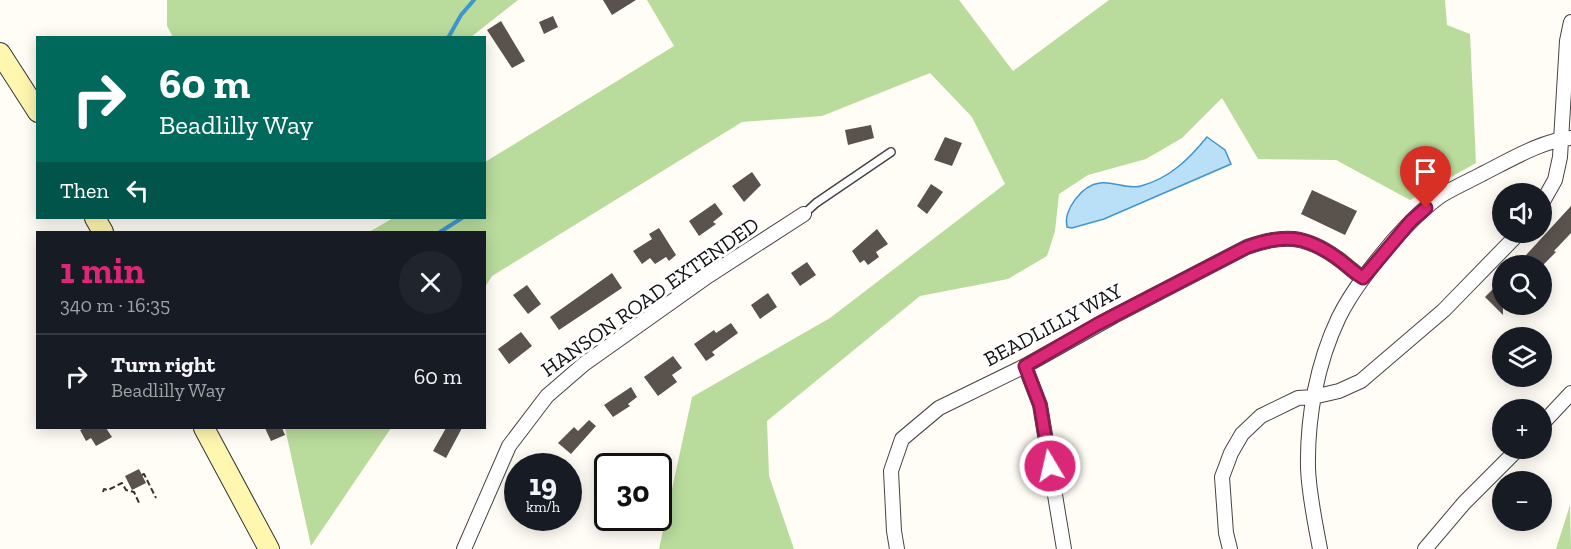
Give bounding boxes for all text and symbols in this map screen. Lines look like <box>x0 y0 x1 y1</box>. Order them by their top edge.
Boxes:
text: 60 m <box>159 58 250 109</box>
icon: right <box>60 60 138 138</box>
text: Beadlilly Way <box>159 109 313 141</box>
pin <box>1400 146 1451 208</box>
icon: arrive <box>1409 155 1442 188</box>
icon: left <box>121 174 154 207</box>
text: Then <box>60 177 109 204</box>
map controls <box>1492 183 1552 531</box>
button: sound <box>1492 183 1552 243</box>
street label: HANSON ROAD EXTENDED <box>536 212 764 381</box>
text: 1 min <box>60 249 145 292</box>
button: close <box>399 251 462 314</box>
button: search <box>1492 255 1552 315</box>
street label: BEADLILLY WAY <box>979 278 1126 371</box>
text: 340 m · 16:35 <box>60 293 170 317</box>
button: layers <box>1492 327 1552 387</box>
text: Turn right <box>111 351 215 378</box>
icon: right <box>60 360 93 393</box>
text: 60 m <box>414 363 462 390</box>
text: Beadlilly Way <box>111 378 225 402</box>
button: + <box>1492 399 1552 459</box>
position arrow <box>1018 434 1082 498</box>
speed limit sign: 30 <box>594 453 672 531</box>
text: 19 <box>529 467 557 503</box>
button: − <box>1492 471 1552 531</box>
text: km/h <box>526 498 560 516</box>

